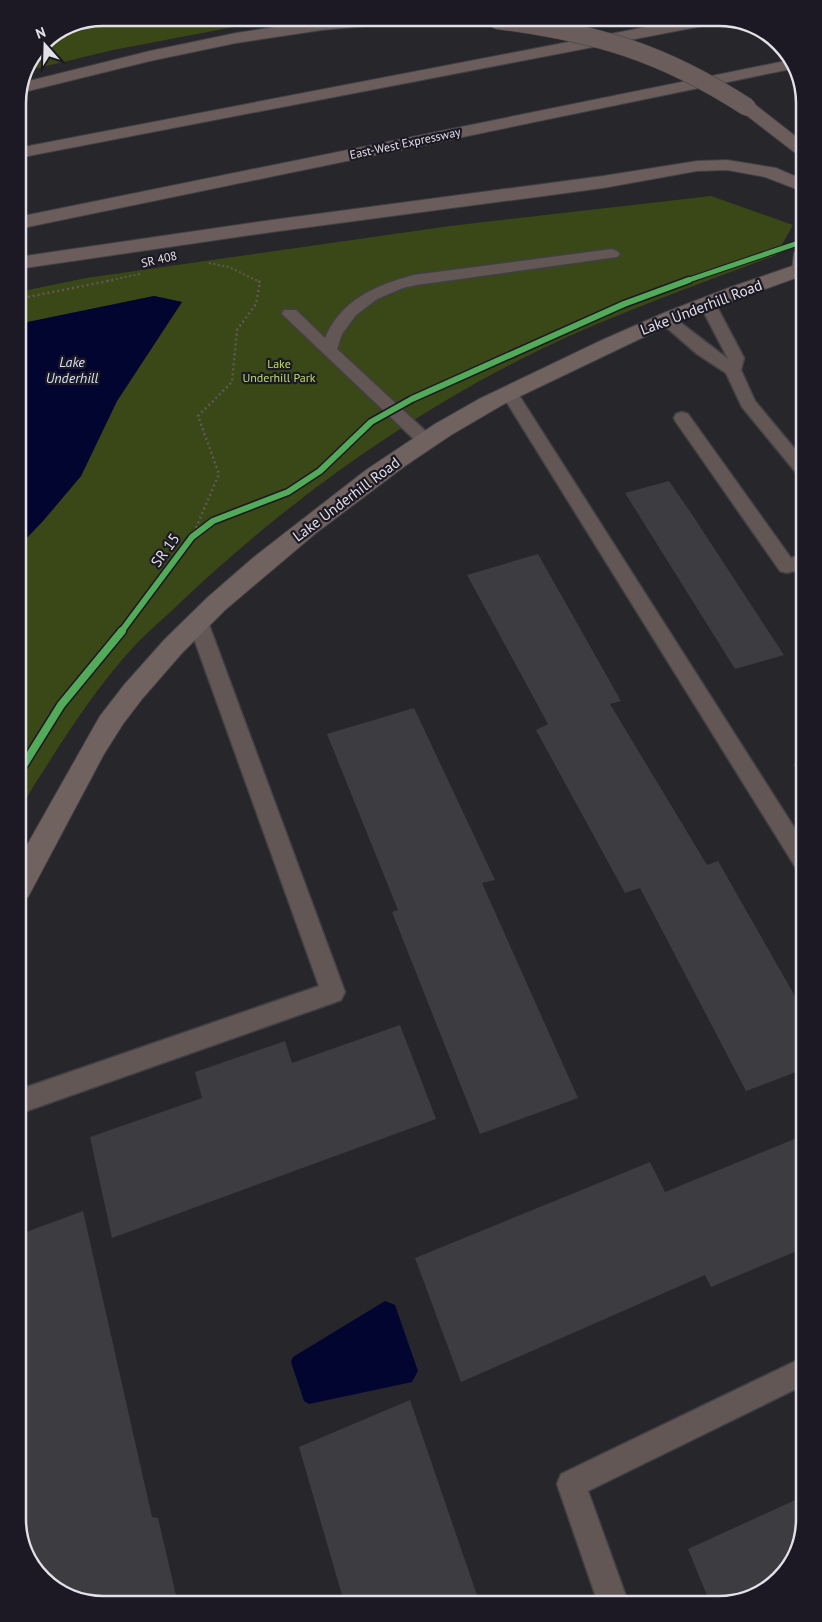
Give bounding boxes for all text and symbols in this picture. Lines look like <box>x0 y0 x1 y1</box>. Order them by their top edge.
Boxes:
north arrow <box>20 20 70 70</box>
text: N <box>33 23 48 43</box>
street label: East-West Expressway <box>348 124 462 162</box>
street label: SR 408 <box>140 248 178 270</box>
street label: Lake Underhill Road <box>637 275 765 339</box>
water label: Lake Underhill <box>46 353 99 387</box>
park label: Lake Underhill Park <box>242 356 316 385</box>
street label: Lake Underhill Road <box>289 453 403 545</box>
street label: SR 15 <box>146 529 184 571</box>

